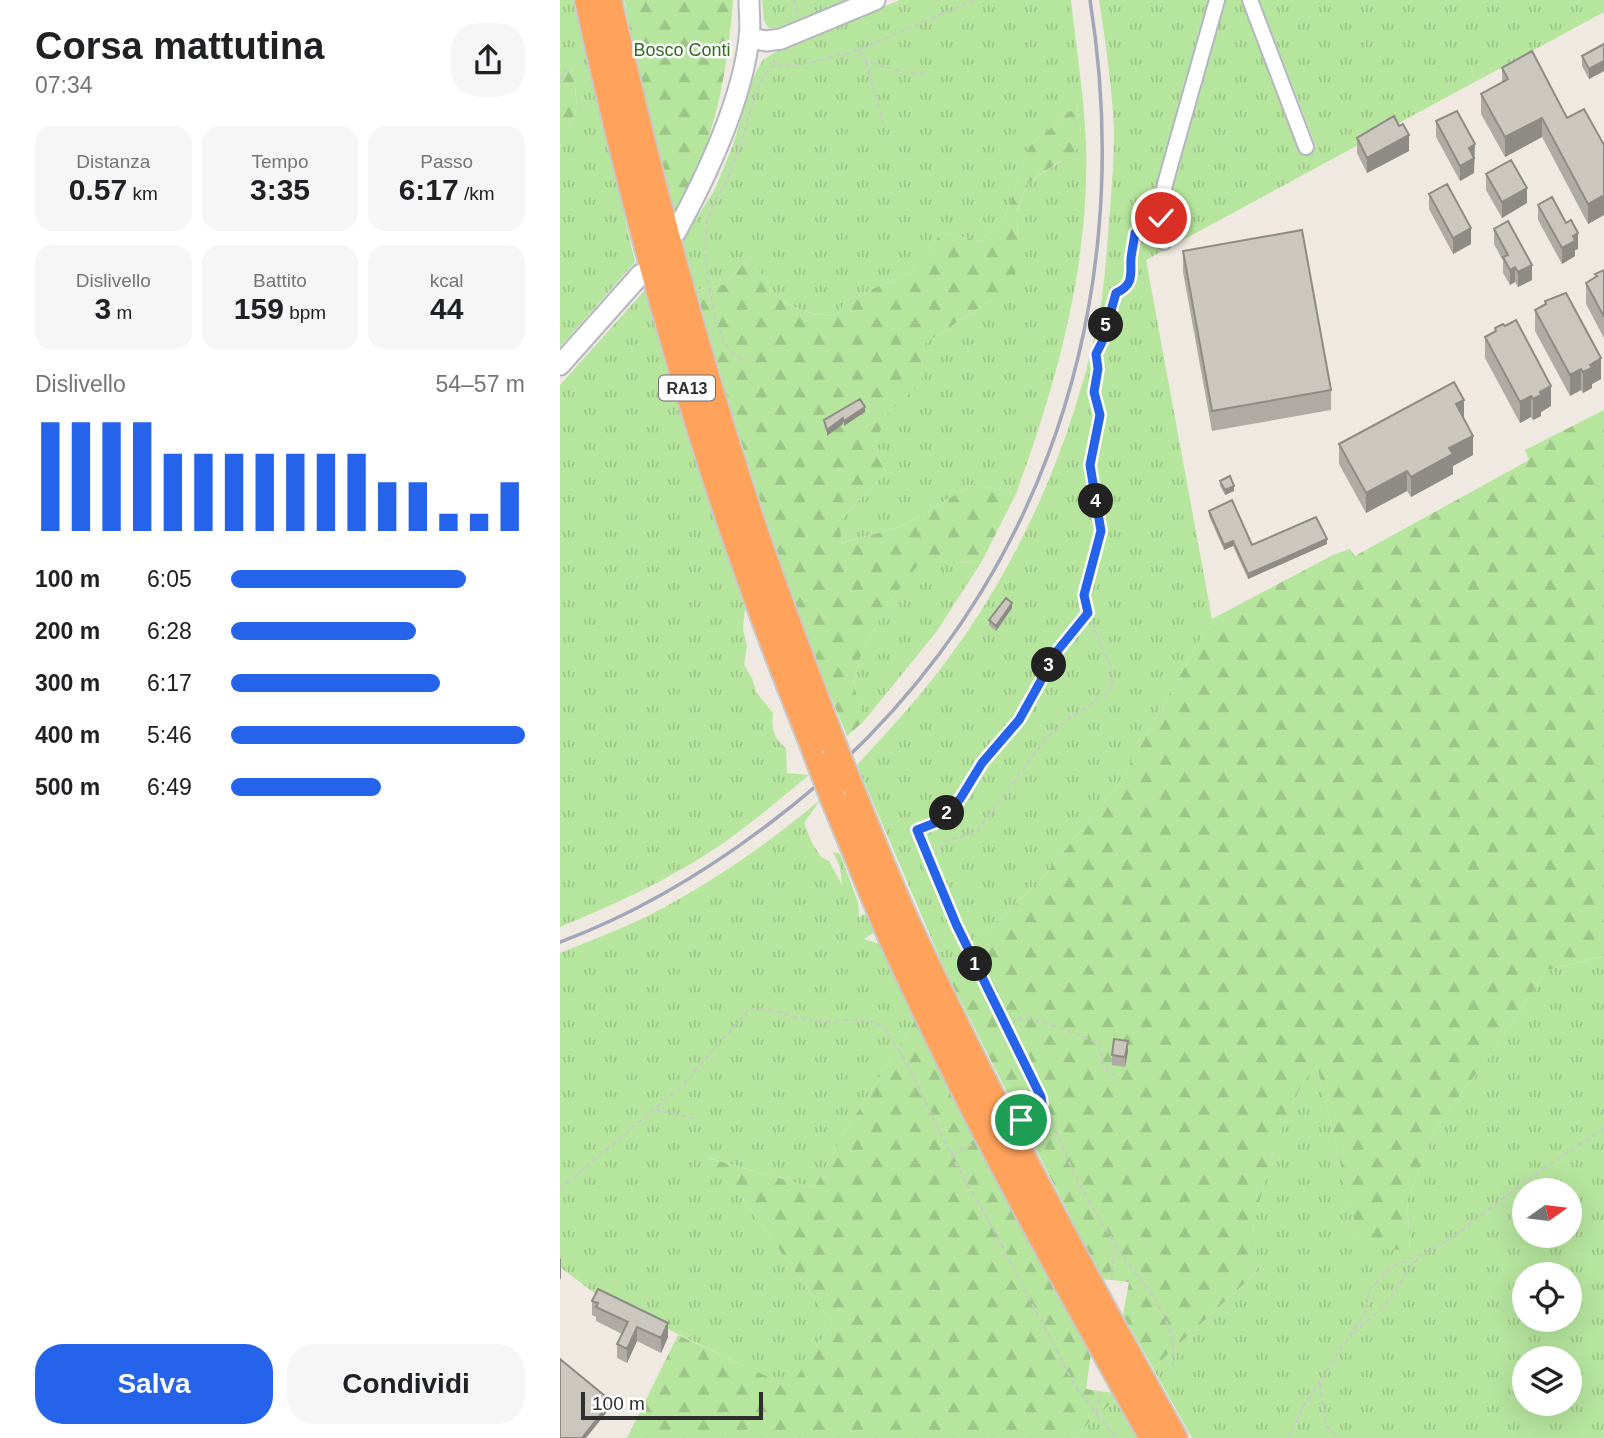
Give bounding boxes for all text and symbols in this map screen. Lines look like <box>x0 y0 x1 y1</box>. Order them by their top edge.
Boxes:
button: share <box>451 23 525 97</box>
text: Corsa mattutina <box>35 25 324 67</box>
park label: Bosco Conti <box>633 40 731 60</box>
text: 07:34 <box>35 72 93 98</box>
text: Distanza <box>76 151 150 172</box>
text: Tempo <box>251 151 309 172</box>
text: Passo <box>420 151 473 172</box>
text: 0.57 <box>69 173 127 206</box>
text: 3:35 <box>250 173 310 206</box>
text: 6:17 <box>399 173 459 206</box>
text: km <box>127 183 158 204</box>
text: /km <box>459 183 495 204</box>
pin <box>1131 188 1191 248</box>
icon: check <box>1142 199 1180 237</box>
text: Dislivello <box>76 270 151 291</box>
text: Battito <box>253 270 307 291</box>
text: kcal <box>430 270 464 291</box>
text: 3 <box>94 292 111 325</box>
text: 159 <box>234 292 284 325</box>
text: 44 <box>430 292 463 325</box>
text: m <box>111 302 132 323</box>
text: bpm <box>284 302 326 323</box>
pin: 5 <box>1088 308 1124 342</box>
text: 5 <box>1100 314 1111 335</box>
text: Dislivello <box>35 371 126 397</box>
text: 54–57 m <box>435 371 525 397</box>
road number: RA13 <box>659 376 715 400</box>
pin: 4 <box>1078 484 1114 518</box>
text: 4 <box>1090 490 1101 511</box>
text: 100 m <box>35 566 100 592</box>
text: 6:05 <box>147 566 192 592</box>
text: 200 m <box>35 618 100 644</box>
text: 6:28 <box>147 618 192 644</box>
pin: 3 <box>1032 648 1066 682</box>
text: 3 <box>1043 654 1054 675</box>
text: 300 m <box>35 670 100 696</box>
text: 6:17 <box>147 670 192 696</box>
text: 400 m <box>35 722 100 748</box>
text: 5:46 <box>147 722 192 748</box>
text: 500 m <box>35 774 100 800</box>
text: 6:49 <box>147 774 192 800</box>
pin: 2 <box>930 796 964 830</box>
text: 2 <box>941 802 952 823</box>
pin: 1 <box>958 946 992 982</box>
text: 1 <box>969 953 980 974</box>
pin <box>991 1090 1051 1150</box>
icon: arrive <box>1002 1101 1040 1139</box>
north arrow <box>1512 1178 1582 1248</box>
map controls <box>1512 1178 1582 1416</box>
button: locate <box>1512 1262 1582 1332</box>
button: Salva <box>35 1344 273 1424</box>
button: Condividi <box>287 1344 525 1424</box>
button: layers <box>1512 1346 1582 1416</box>
scale bar <box>581 1389 763 1421</box>
text: 100 m <box>592 1393 645 1414</box>

